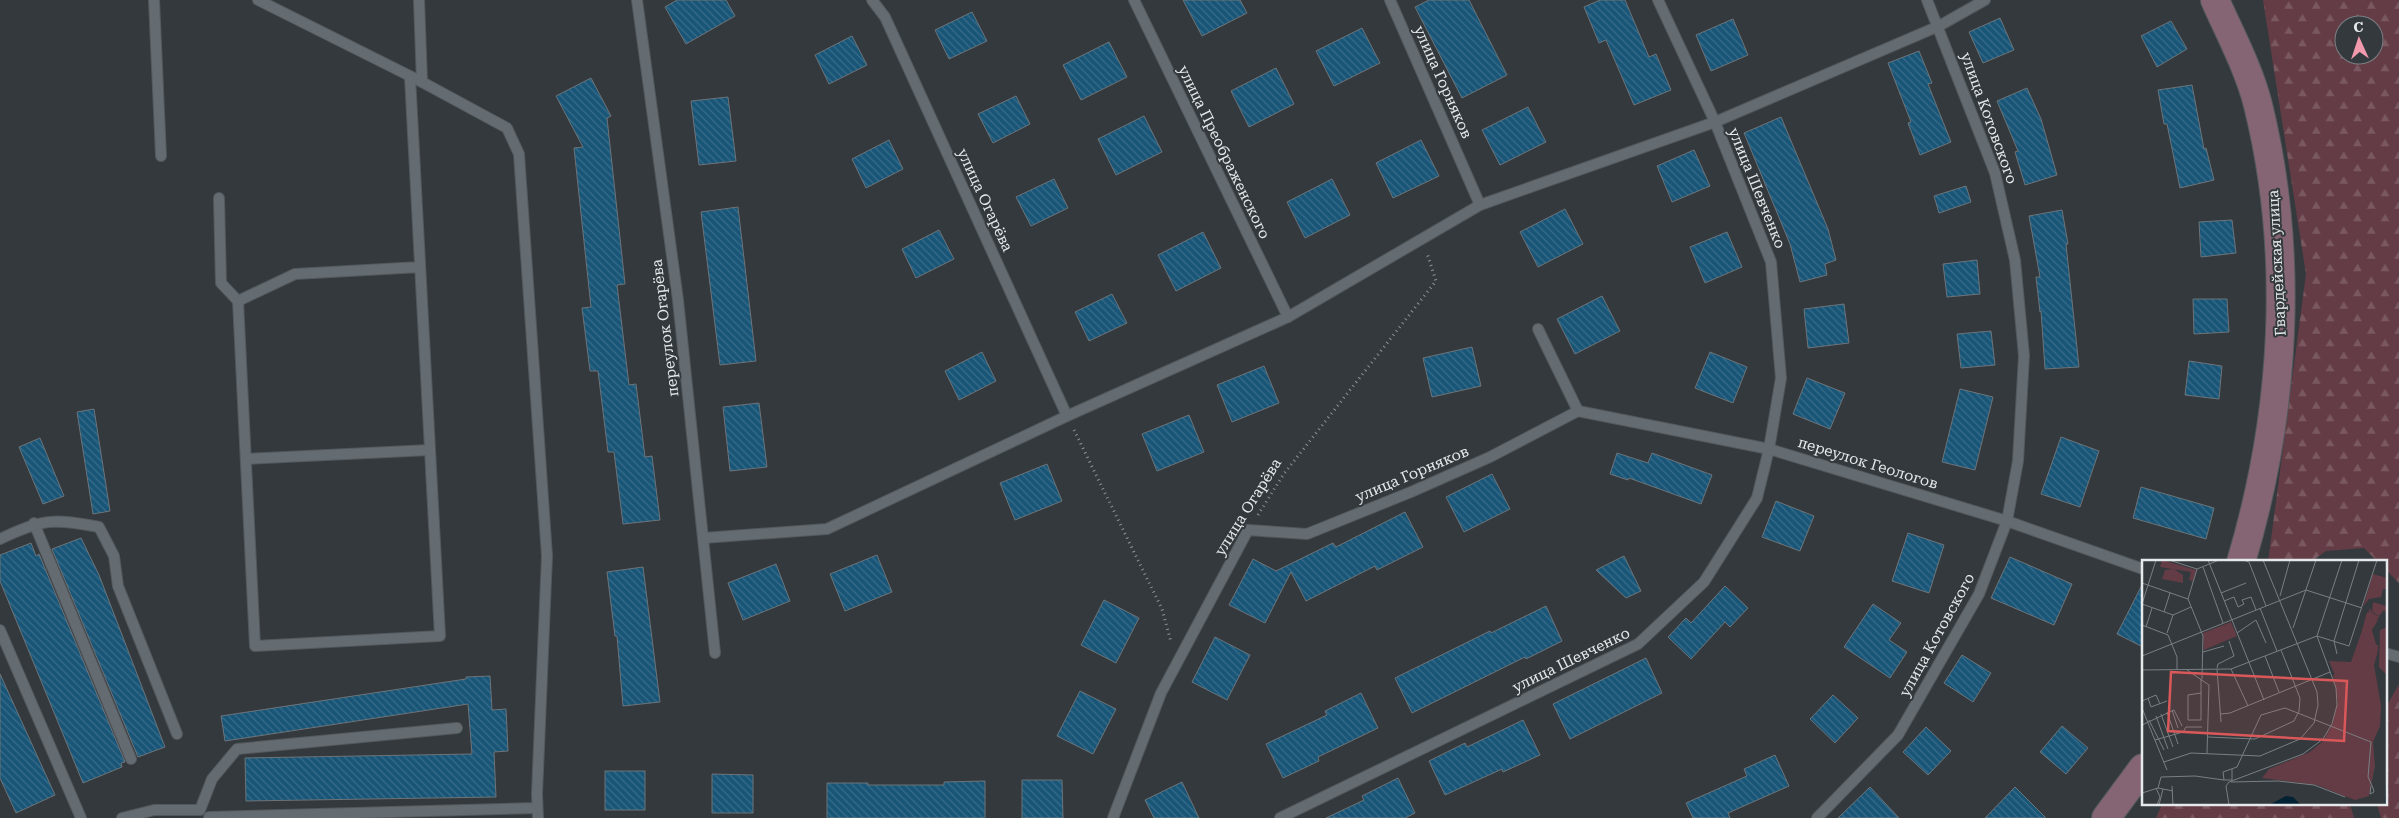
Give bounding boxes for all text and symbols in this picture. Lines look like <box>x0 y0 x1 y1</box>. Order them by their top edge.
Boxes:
north arrow <box>2334 15 2384 65</box>
text: С <box>2353 19 2364 35</box>
street label: улица Горняков <box>1410 23 1476 141</box>
street label: улица Котовского <box>1957 50 2021 186</box>
street label: улица Преображенского <box>1174 62 1274 242</box>
street label: улица Шевченко <box>1725 125 1789 251</box>
street label: улица Огарёва <box>953 146 1017 254</box>
street label: Гвардейская улица <box>2264 189 2290 337</box>
street label: переулок Огарёва <box>648 258 682 398</box>
street label: переулок Геологов <box>1796 433 1940 493</box>
street label: улица Горняков <box>1352 442 1472 506</box>
street label: улица Огарёва <box>1211 455 1285 559</box>
inset map <box>2142 560 2386 806</box>
street label: улица Котовского <box>1896 570 1978 700</box>
street label: улица Шевченко <box>1509 624 1633 696</box>

